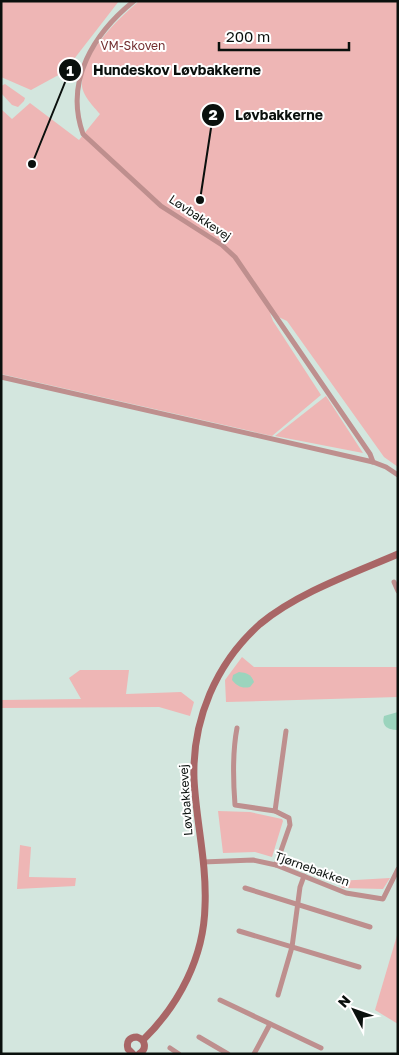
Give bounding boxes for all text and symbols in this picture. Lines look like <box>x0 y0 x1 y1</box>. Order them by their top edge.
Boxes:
scale bar <box>219 20 349 52</box>
text: 200 m <box>226 27 270 45</box>
park label: VM-Skoven <box>101 38 165 53</box>
callout: Hundeskov Løvbakkerne <box>58 56 271 85</box>
text: 1 <box>66 61 74 79</box>
text: Hundeskov Løvbakkerne <box>93 61 261 78</box>
callout: Løvbakkerne <box>200 101 333 130</box>
text: 2 <box>208 105 218 123</box>
text: Løvbakkerne <box>235 106 323 123</box>
street label: Løvbakkevej <box>166 191 234 244</box>
street label: Løvbakkevej <box>176 764 195 836</box>
street label: Tjørnebakken <box>273 848 352 889</box>
north arrow <box>329 985 379 1035</box>
text: N <box>334 992 354 1011</box>

